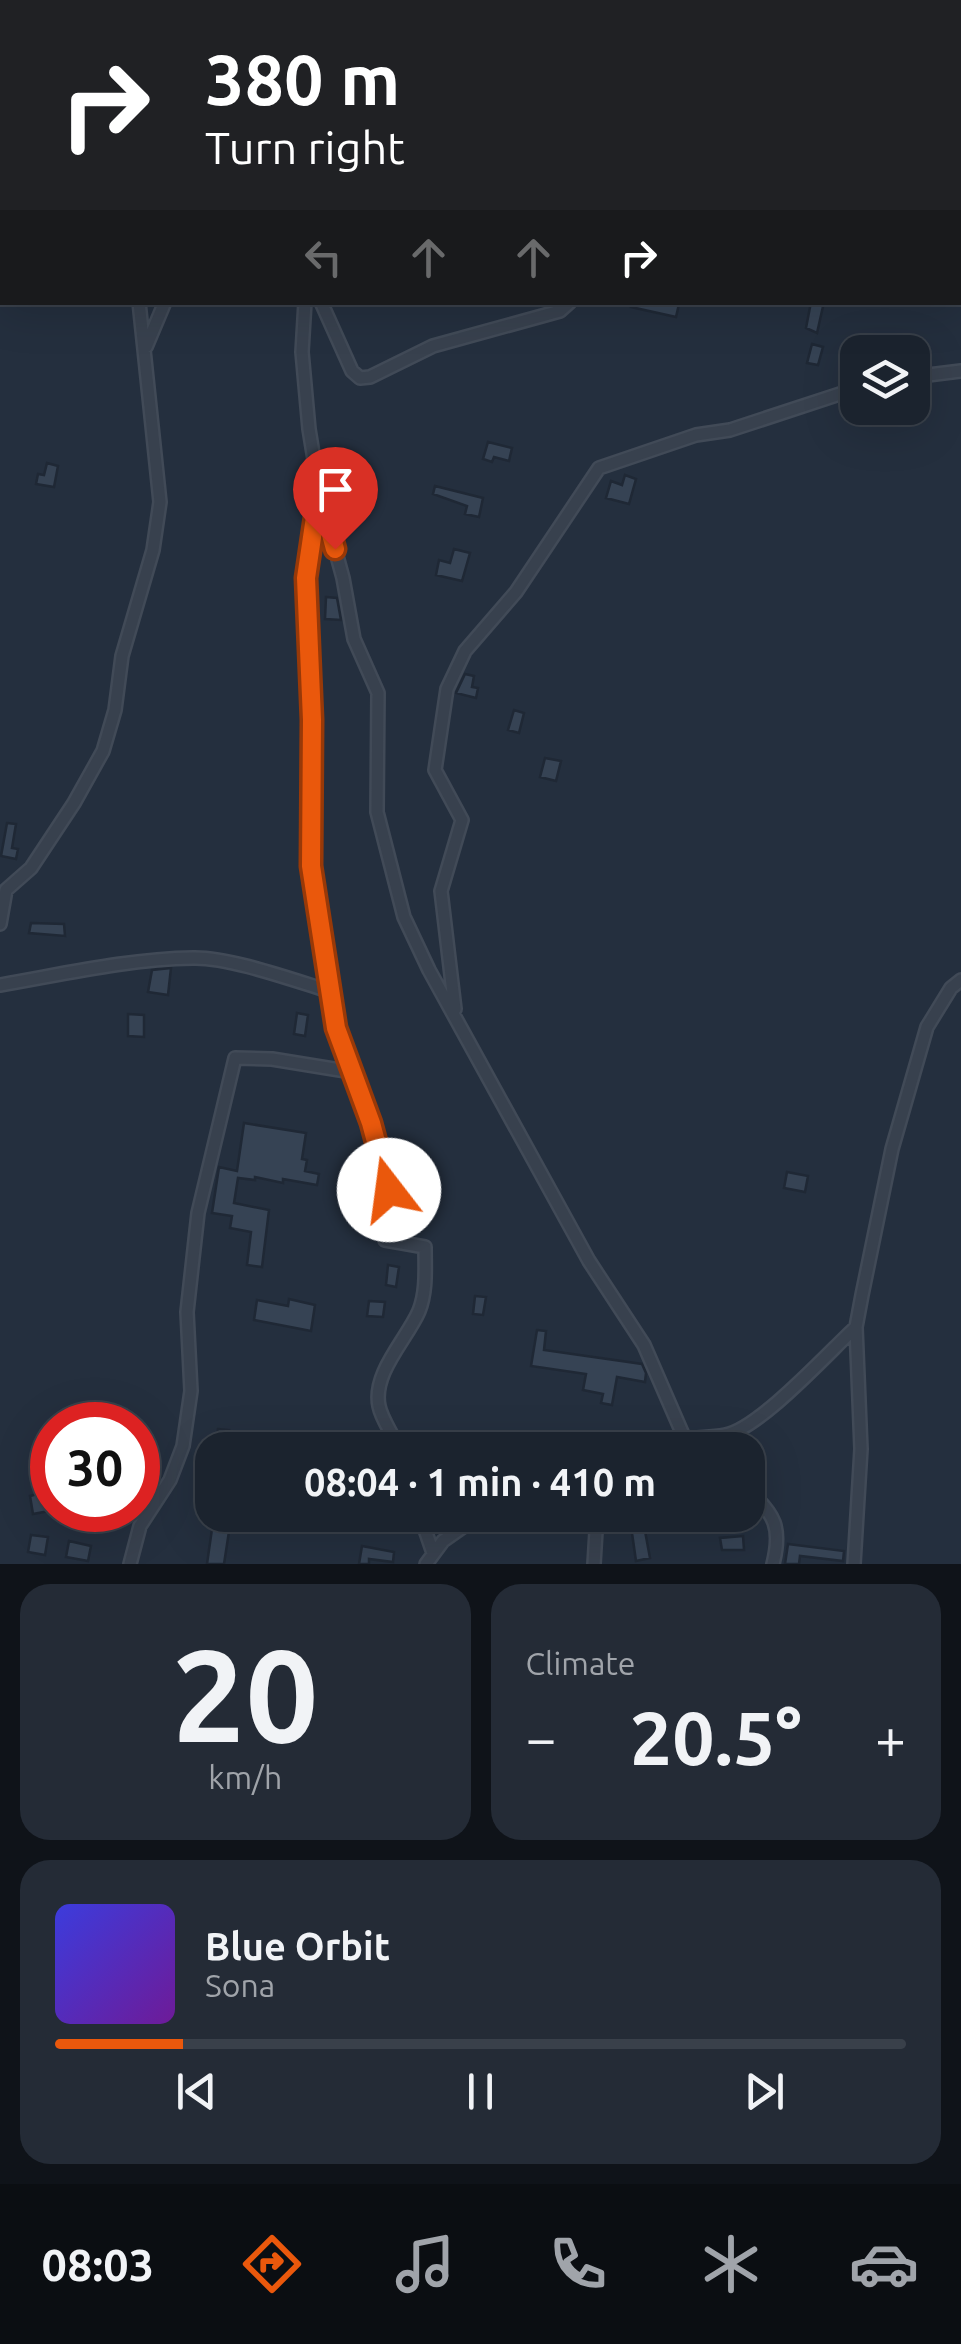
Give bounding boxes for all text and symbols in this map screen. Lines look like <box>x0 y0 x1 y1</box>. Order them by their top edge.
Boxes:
icon: right <box>40 40 170 170</box>
text: 380 m <box>205 40 400 118</box>
text: Turn right <box>205 122 405 173</box>
icon: left <box>296 230 351 285</box>
icon: ahead <box>401 230 456 285</box>
icon: ahead <box>506 230 561 285</box>
icon: right <box>611 230 666 285</box>
map controls <box>840 335 930 425</box>
button: layers <box>840 335 930 425</box>
pin <box>293 447 378 550</box>
icon: arrive <box>308 462 363 517</box>
position arrow <box>337 1138 441 1242</box>
speed limit sign: 30 <box>30 1402 160 1532</box>
text: 08:04 · 1 min · 410 m <box>304 1461 656 1503</box>
text: 20 <box>172 1621 319 1767</box>
text: Climate <box>526 1645 636 1681</box>
text: 20.5° <box>630 1695 802 1779</box>
text: − <box>526 1707 557 1768</box>
text: + <box>875 1707 906 1768</box>
text: km/h <box>208 1759 282 1795</box>
text: Blue Orbit <box>205 1925 390 1967</box>
text: Sona <box>205 1967 275 2003</box>
icon: previous <box>169 2064 224 2119</box>
icon: pause <box>453 2064 508 2119</box>
icon: next <box>737 2064 792 2119</box>
icon: directions <box>237 2229 307 2299</box>
icon: music <box>390 2229 460 2299</box>
icon: phone <box>543 2229 613 2299</box>
icon: climate <box>696 2229 766 2299</box>
icon: car <box>849 2229 919 2299</box>
text: 08:03 <box>42 2239 154 2290</box>

